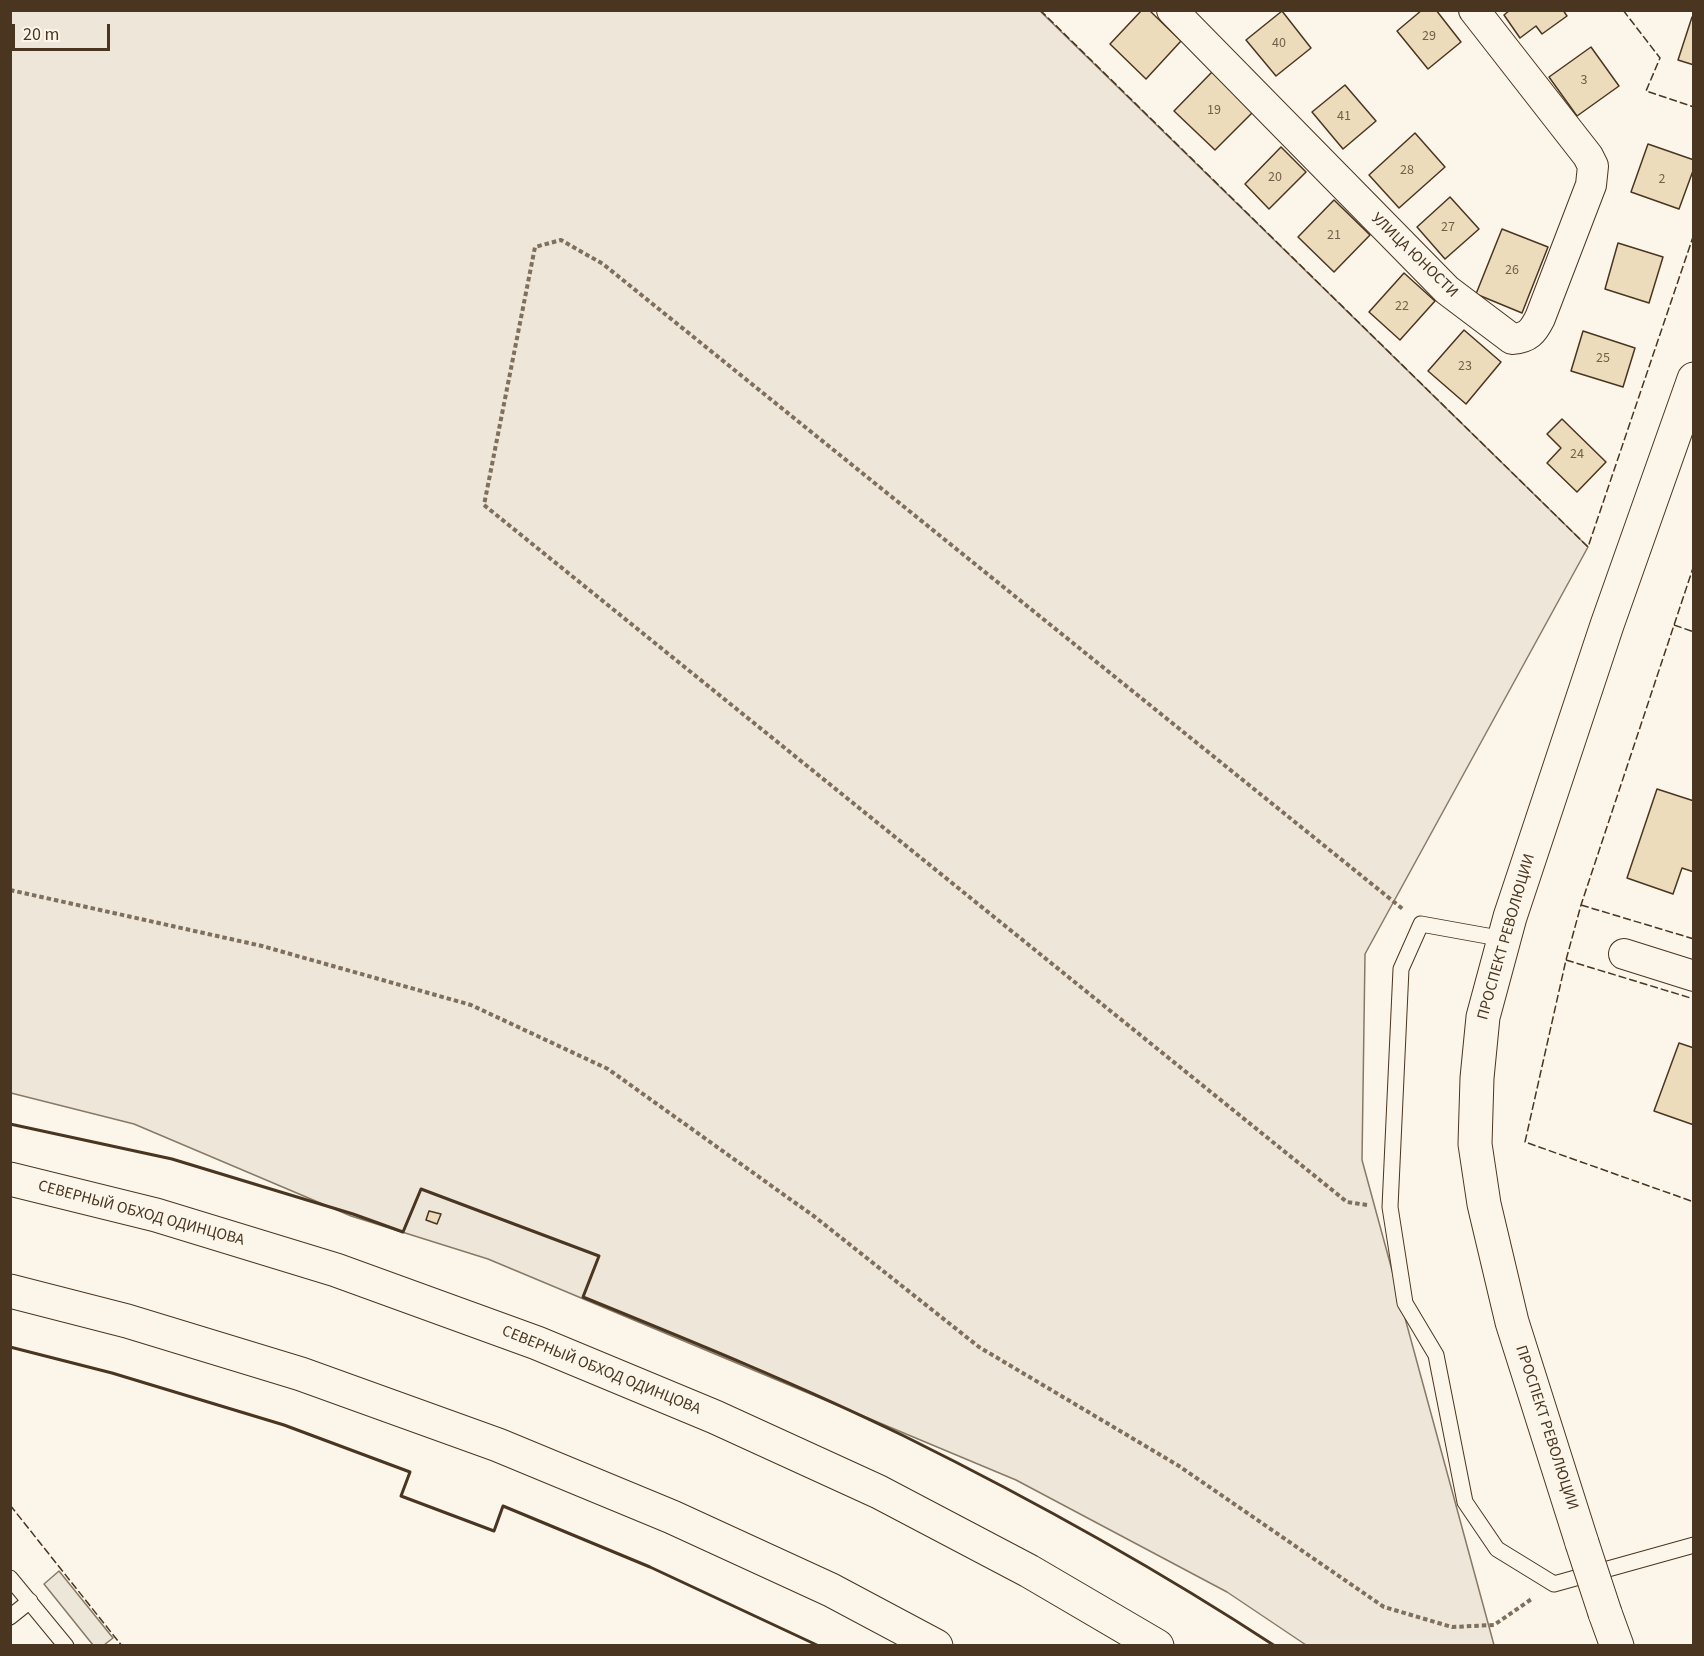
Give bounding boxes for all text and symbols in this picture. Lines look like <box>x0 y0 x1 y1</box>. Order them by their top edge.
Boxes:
scale bar <box>15 12 112 50</box>
text: 20 m <box>23 22 59 47</box>
house number: 29 <box>1422 29 1436 45</box>
house number: 40 <box>1272 36 1286 52</box>
house number: 3 <box>1581 73 1587 89</box>
house number: 19 <box>1207 103 1221 119</box>
house number: 41 <box>1337 109 1351 125</box>
house number: 28 <box>1400 163 1414 179</box>
house number: 20 <box>1268 170 1282 186</box>
house number: 2 <box>1659 172 1665 188</box>
street label: УЛИЦА ЮНОСТИ <box>1366 210 1462 302</box>
house number: 27 <box>1441 220 1455 236</box>
house number: 21 <box>1327 228 1341 244</box>
house number: 26 <box>1505 263 1519 279</box>
house number: 22 <box>1395 299 1409 315</box>
house number: 25 <box>1596 351 1610 367</box>
house number: 23 <box>1458 359 1472 375</box>
house number: 24 <box>1570 447 1584 463</box>
street label: ПРОСПЕКТ РЕВОЛЮЦИИ <box>1474 852 1540 1022</box>
street label: СЕВЕРНЫЙ ОБХОД ОДИНЦОВА <box>36 1177 246 1251</box>
street label: СЕВЕРНЫЙ ОБХОД ОДИНЦОВА <box>499 1322 703 1420</box>
street label: ПРОСПЕКТ РЕВОЛЮЦИИ <box>1510 1343 1582 1513</box>

